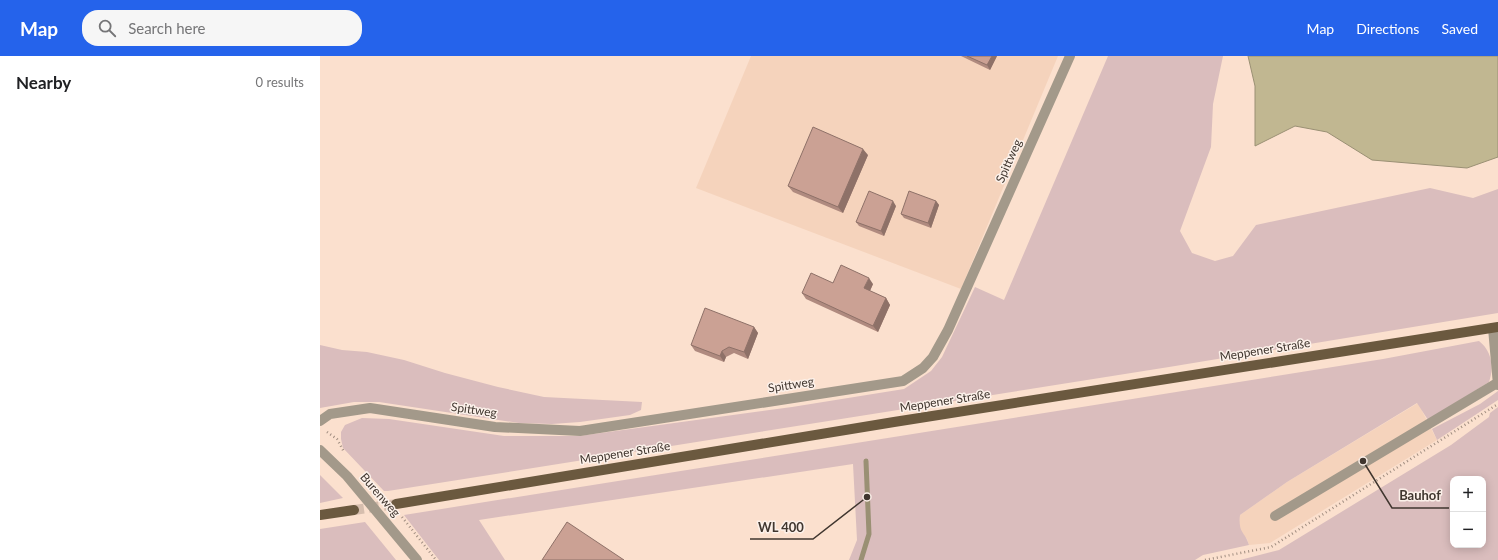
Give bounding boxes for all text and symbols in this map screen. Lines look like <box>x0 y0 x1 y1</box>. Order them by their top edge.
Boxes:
search box <box>82 10 362 46</box>
text: Map <box>20 17 58 40</box>
icon: search <box>96 17 118 39</box>
text: Search here <box>128 19 206 37</box>
text: Map <box>1307 20 1334 37</box>
text: Directions <box>1356 20 1419 37</box>
text: Saved <box>1441 20 1478 37</box>
text: Nearby <box>16 72 71 93</box>
text: 0 results <box>256 74 304 90</box>
street label: Spittweg <box>992 137 1025 185</box>
street label: Meppener Straße <box>1219 335 1311 364</box>
street label: Spittweg <box>767 373 815 396</box>
street label: Meppener Straße <box>899 386 991 415</box>
street label: Spittweg <box>450 399 498 420</box>
street label: Meppener Straße <box>579 438 671 467</box>
street label: Burenweg <box>357 470 404 520</box>
map controls <box>1450 476 1486 548</box>
button: + <box>1450 476 1486 512</box>
callout: Bauhof <box>1392 483 1449 508</box>
text: Bauhof <box>1399 487 1441 503</box>
button: − <box>1450 512 1486 548</box>
callout: WL 400 <box>750 514 813 539</box>
text: WL 400 <box>758 519 804 535</box>

